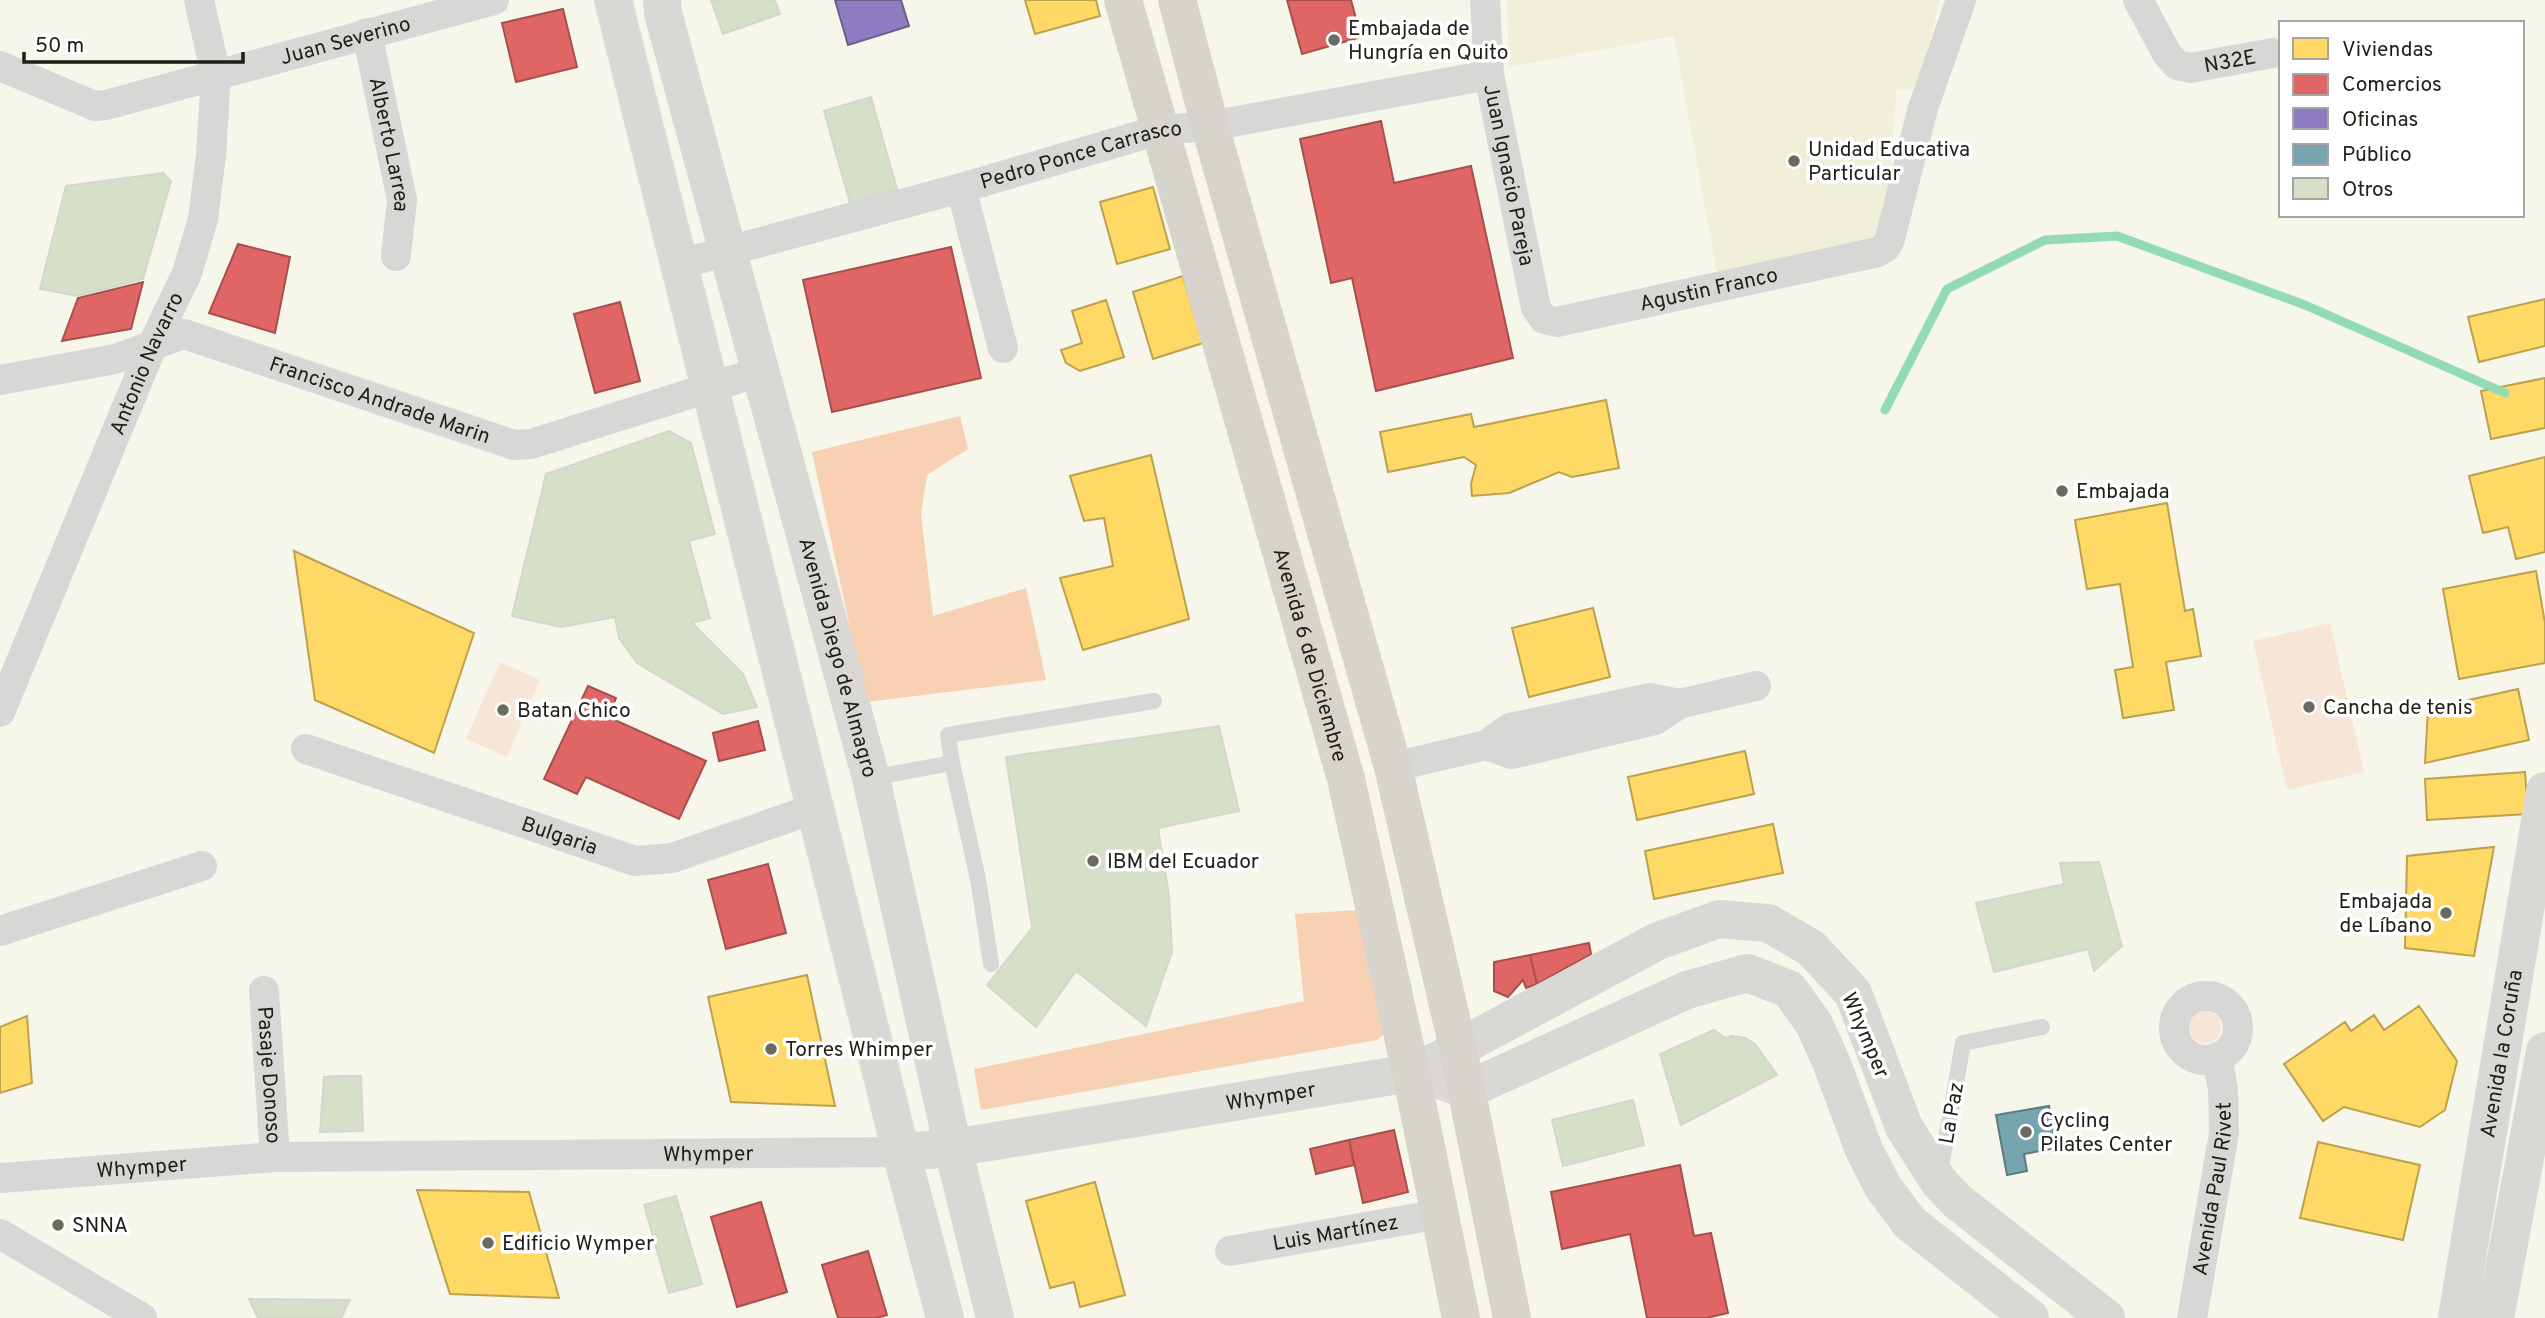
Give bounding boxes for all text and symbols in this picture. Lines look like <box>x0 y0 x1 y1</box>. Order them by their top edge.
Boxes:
street label: Juan Severino <box>277 11 414 72</box>
place label: Embajada de Hungría en Quito <box>1348 16 1508 67</box>
scale bar <box>24 21 243 65</box>
legend <box>2279 21 2524 217</box>
marker: Embajada de Hungría en Quito <box>1326 32 1342 48</box>
text: 50 m <box>35 33 84 60</box>
text: Viviendas <box>2342 37 2433 64</box>
street label: N32E <box>2202 44 2258 80</box>
text: Comercios <box>2342 72 2442 99</box>
street label: Alberto Larrea <box>362 75 414 213</box>
street label: Juan Ignacio Pareja <box>1476 82 1539 268</box>
text: Oficinas <box>2342 107 2418 134</box>
street label: Pedro Ponce Carrasco <box>977 116 1183 197</box>
place label: Unidad Educativa Particular <box>1808 137 1970 188</box>
text: Público <box>2342 142 2412 169</box>
marker: Unidad Educativa Particular <box>1786 153 1802 169</box>
text: Otros <box>2342 177 2393 204</box>
street label: Agustin Franco <box>1637 262 1781 319</box>
street label: Antonio Navarro <box>105 288 191 440</box>
street label: Francisco Andrade Marin <box>265 352 494 451</box>
place label: Embajada <box>2076 479 2170 506</box>
marker: Embajada <box>2054 483 2070 499</box>
street label: Avenida Diego de Almagro <box>791 535 882 781</box>
street label: Avenida 6 de Diciembre <box>1266 545 1352 765</box>
place label: Cancha de tenis <box>2323 695 2473 722</box>
place label: Batan Chico <box>517 698 631 725</box>
marker: Cancha de tenis <box>2301 699 2317 715</box>
marker: Batan Chico <box>495 702 511 718</box>
street label: Bulgaria <box>518 811 601 862</box>
place label: IBM del Ecuador <box>1107 849 1259 876</box>
marker: IBM del Ecuador <box>1085 853 1101 869</box>
place label: Embajada de Líbano <box>2338 889 2432 940</box>
marker: Embajada de Líbano <box>2438 905 2454 921</box>
street label: Avenida la Coruña <box>2475 968 2530 1140</box>
street label: Whymper <box>1834 989 1895 1083</box>
street label: Pasaje Donoso <box>250 1005 286 1144</box>
place label: Torres Whimper <box>785 1037 933 1064</box>
marker: Torres Whimper <box>763 1041 779 1057</box>
street label: Whymper <box>1224 1077 1318 1118</box>
street label: La Paz <box>1934 1080 1971 1146</box>
street label: Avenida Paul Rivet <box>2188 1102 2239 1278</box>
place label: Cycling Pilates Center <box>2040 1108 2173 1159</box>
marker: Cycling Pilates Center <box>2018 1124 2034 1140</box>
street label: Whymper <box>663 1141 754 1169</box>
street label: Whymper <box>95 1152 188 1186</box>
street label: Luis Martínez <box>1271 1210 1400 1258</box>
place label: SNNA <box>72 1213 128 1240</box>
marker: SNNA <box>50 1217 66 1233</box>
place label: Edificio Wymper <box>502 1231 654 1258</box>
marker: Edificio Wymper <box>480 1235 496 1251</box>

